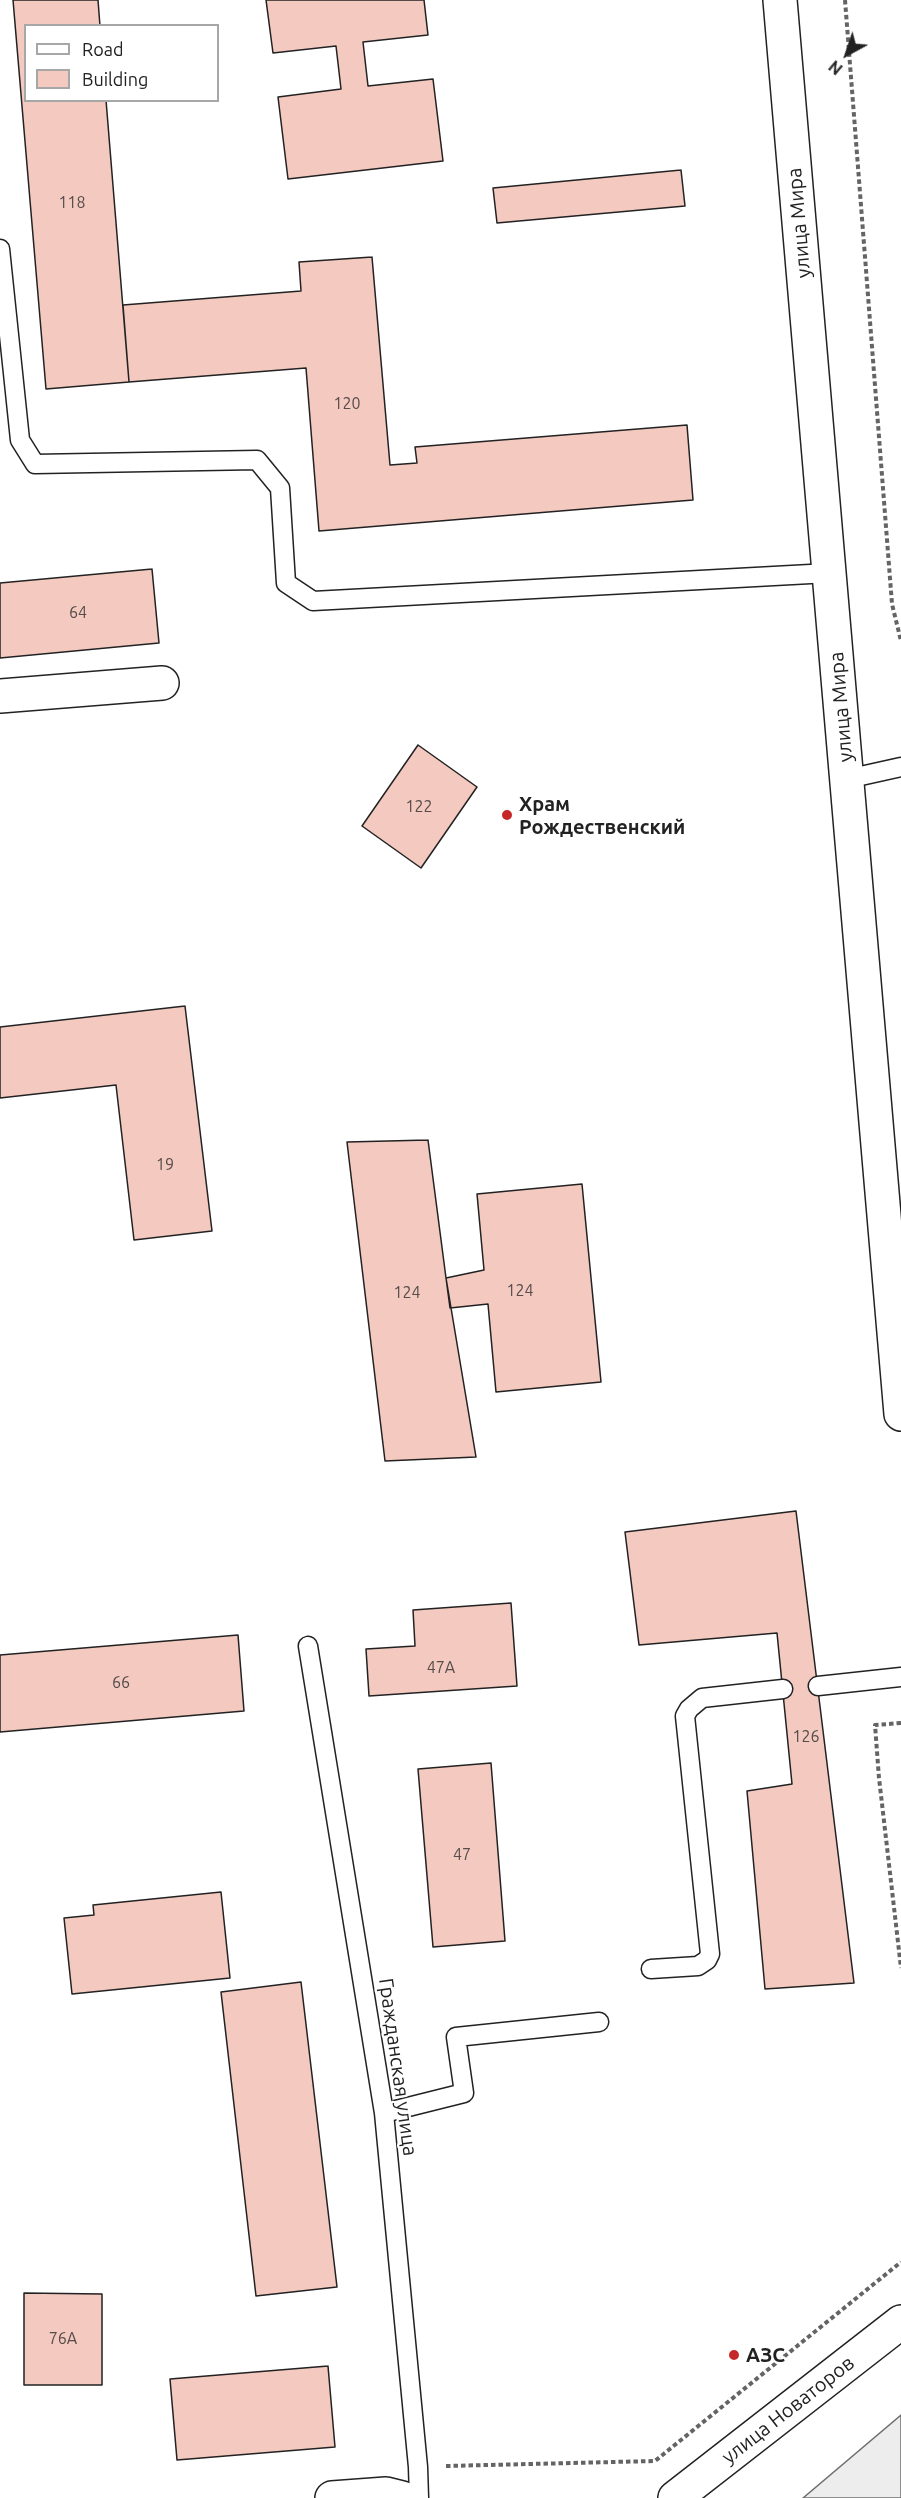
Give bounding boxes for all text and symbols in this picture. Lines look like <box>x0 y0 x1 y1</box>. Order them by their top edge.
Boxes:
legend <box>24 24 219 102</box>
north arrow <box>817 24 877 84</box>
text: Road <box>82 39 124 59</box>
text: N <box>825 57 846 79</box>
text: Building <box>82 69 148 89</box>
street label: улица Мира <box>782 167 816 279</box>
house number: 118 <box>58 193 86 213</box>
house number: 120 <box>333 394 361 414</box>
house number: 64 <box>69 603 87 623</box>
street label: улица Мира <box>824 651 858 763</box>
place label: Храм Рождественский <box>519 792 685 839</box>
house number: 122 <box>405 797 433 817</box>
marker: Храм Рождественский <box>500 808 514 822</box>
house number: 19 <box>156 1155 174 1175</box>
house number: 124 <box>506 1281 534 1301</box>
house number: 124 <box>393 1283 421 1303</box>
house number: 47А <box>427 1658 455 1678</box>
house number: 66 <box>112 1673 130 1693</box>
house number: 126 <box>792 1727 820 1747</box>
house number: 47 <box>453 1845 471 1865</box>
street label: Гражданская улица <box>374 1977 422 2157</box>
house number: 76А <box>49 2329 77 2349</box>
place label: АЗС <box>746 2343 785 2367</box>
marker: АЗС <box>727 2348 741 2362</box>
street label: улица Новаторов <box>717 2351 859 2469</box>

